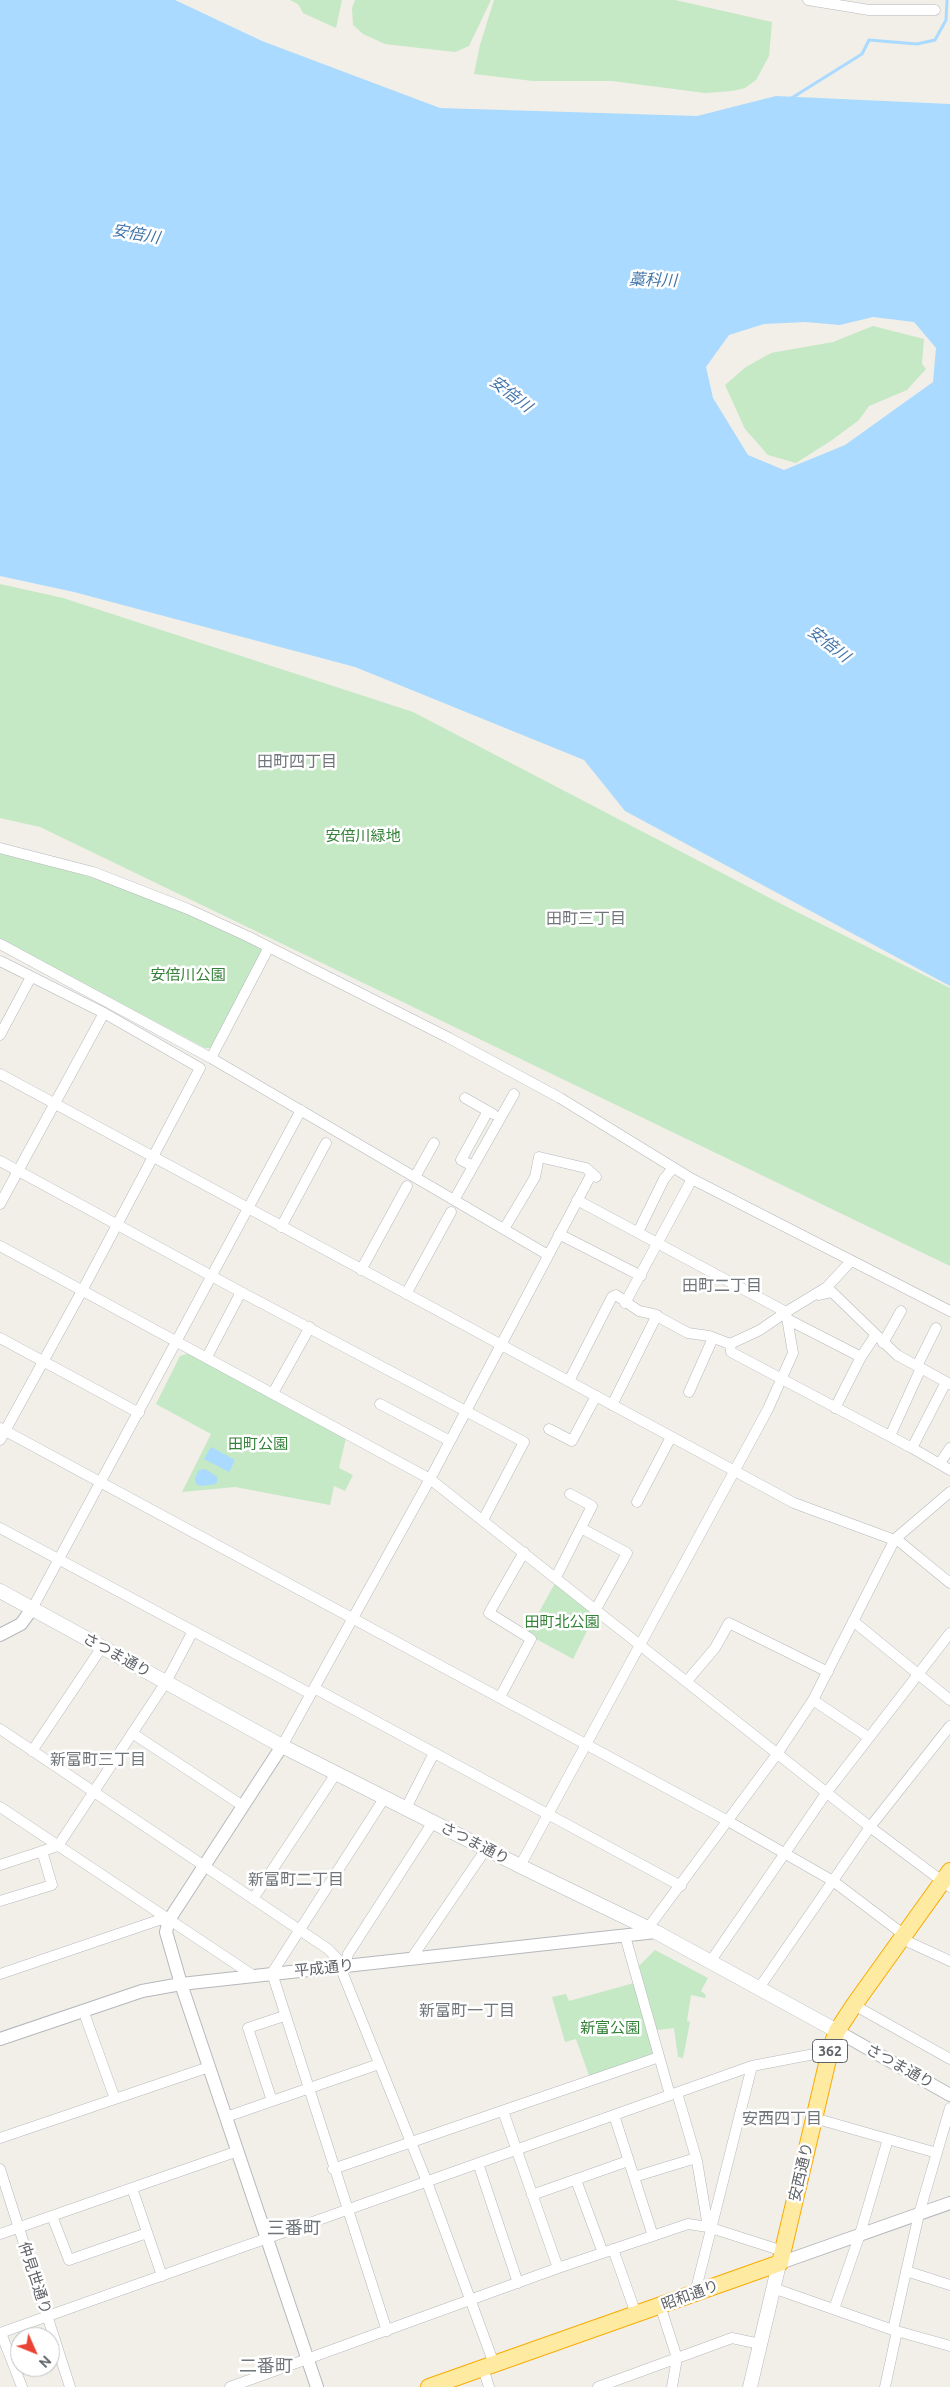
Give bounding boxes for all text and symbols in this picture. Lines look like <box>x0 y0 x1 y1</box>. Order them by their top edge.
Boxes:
water label: 安倍川 <box>111 220 161 248</box>
water label: 藁科川 <box>629 270 677 290</box>
water label: 安倍川 <box>486 372 536 416</box>
water label: 安倍川 <box>804 622 854 666</box>
district label: 田町四丁目 <box>257 752 337 772</box>
park label: 安倍川緑地 <box>326 827 400 845</box>
district label: 田町三丁目 <box>546 909 626 929</box>
park label: 安倍川公園 <box>151 966 225 984</box>
district label: 田町二丁目 <box>682 1276 762 1296</box>
park label: 田町公園 <box>228 1435 288 1453</box>
park label: 田町北公園 <box>525 1613 599 1631</box>
street label: さつま通り <box>80 1629 154 1681</box>
district label: 新富町三丁目 <box>50 1750 146 1770</box>
street label: さつま通り <box>438 1818 512 1868</box>
district label: 新富町二丁目 <box>248 1870 344 1890</box>
street label: 平成通り <box>293 1956 355 1980</box>
district label: 新富町一丁目 <box>419 2001 515 2021</box>
park label: 新富公園 <box>580 2019 640 2037</box>
road number: 362 <box>812 2040 848 2062</box>
street label: さつま通り <box>863 2040 937 2092</box>
district label: 安西四丁目 <box>742 2109 822 2129</box>
street label: 安西通り <box>785 2141 817 2203</box>
district label: 三番町 <box>267 2217 321 2239</box>
street label: 仲見世通り <box>15 2240 55 2316</box>
street label: 昭和通り <box>659 2276 721 2314</box>
north arrow <box>10 2327 60 2377</box>
text: N <box>36 2352 54 2371</box>
district label: 二番町 <box>239 2355 293 2377</box>

